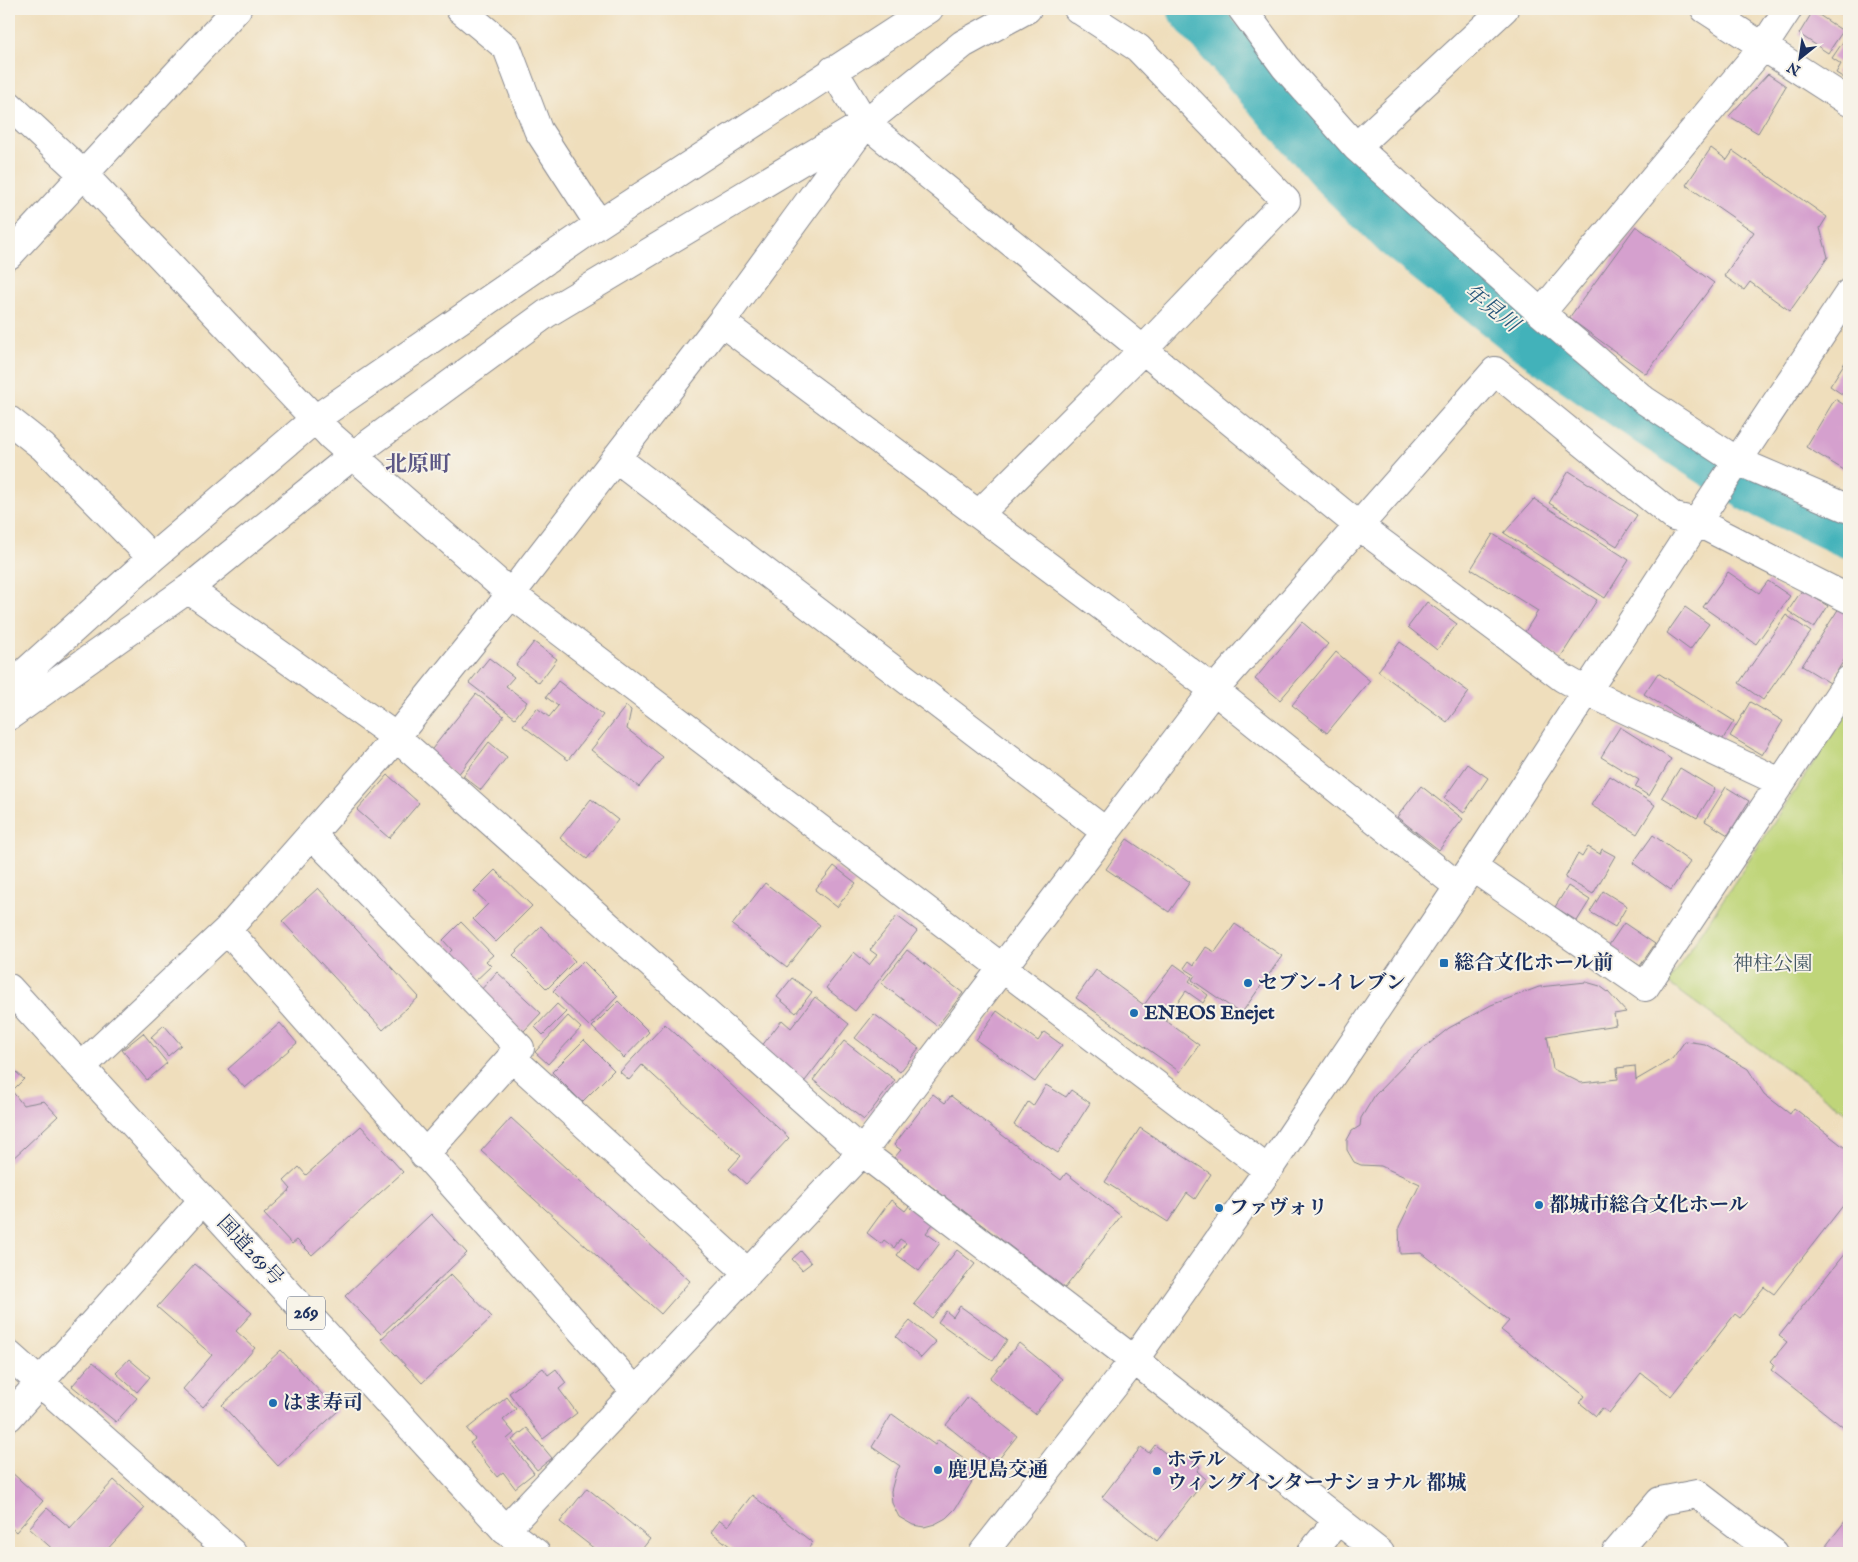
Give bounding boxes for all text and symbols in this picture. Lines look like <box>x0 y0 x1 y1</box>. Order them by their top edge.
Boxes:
north arrow <box>1776 32 1826 82</box>
text: N <box>1784 58 1805 80</box>
water label: 年見川 <box>1458 279 1526 340</box>
district label: 北原町 <box>385 451 451 479</box>
place label: 総合文化ホール前 <box>1454 951 1614 976</box>
park label: 神柱公園 <box>1733 952 1813 977</box>
marker: 総合文化ホール前 <box>1438 957 1450 969</box>
place label: セブン-イレブン <box>1258 971 1406 996</box>
marker: セブン-イレブン <box>1242 977 1254 989</box>
place label: ENEOS Enejet <box>1144 1001 1275 1026</box>
marker: ENEOS Enejet <box>1128 1007 1140 1019</box>
place label: 都城市総合文化ホール <box>1549 1193 1749 1218</box>
place label: ファヴォリ <box>1229 1196 1328 1221</box>
marker: 都城市総合文化ホール <box>1533 1199 1545 1211</box>
marker: ファヴォリ <box>1213 1202 1225 1214</box>
street label: 国道269号 <box>211 1211 289 1291</box>
road number: 269 <box>287 1296 325 1330</box>
place label: はま寿司 <box>283 1391 363 1416</box>
marker: はま寿司 <box>267 1397 279 1409</box>
place label: ホテル ウィングインターナショナル 都城 <box>1167 1448 1466 1496</box>
place label: 鹿児島交通 <box>948 1458 1048 1483</box>
marker: 鹿児島交通 <box>932 1464 944 1476</box>
marker: ホテル ウィングインターナショナル 都城 <box>1151 1465 1163 1477</box>

